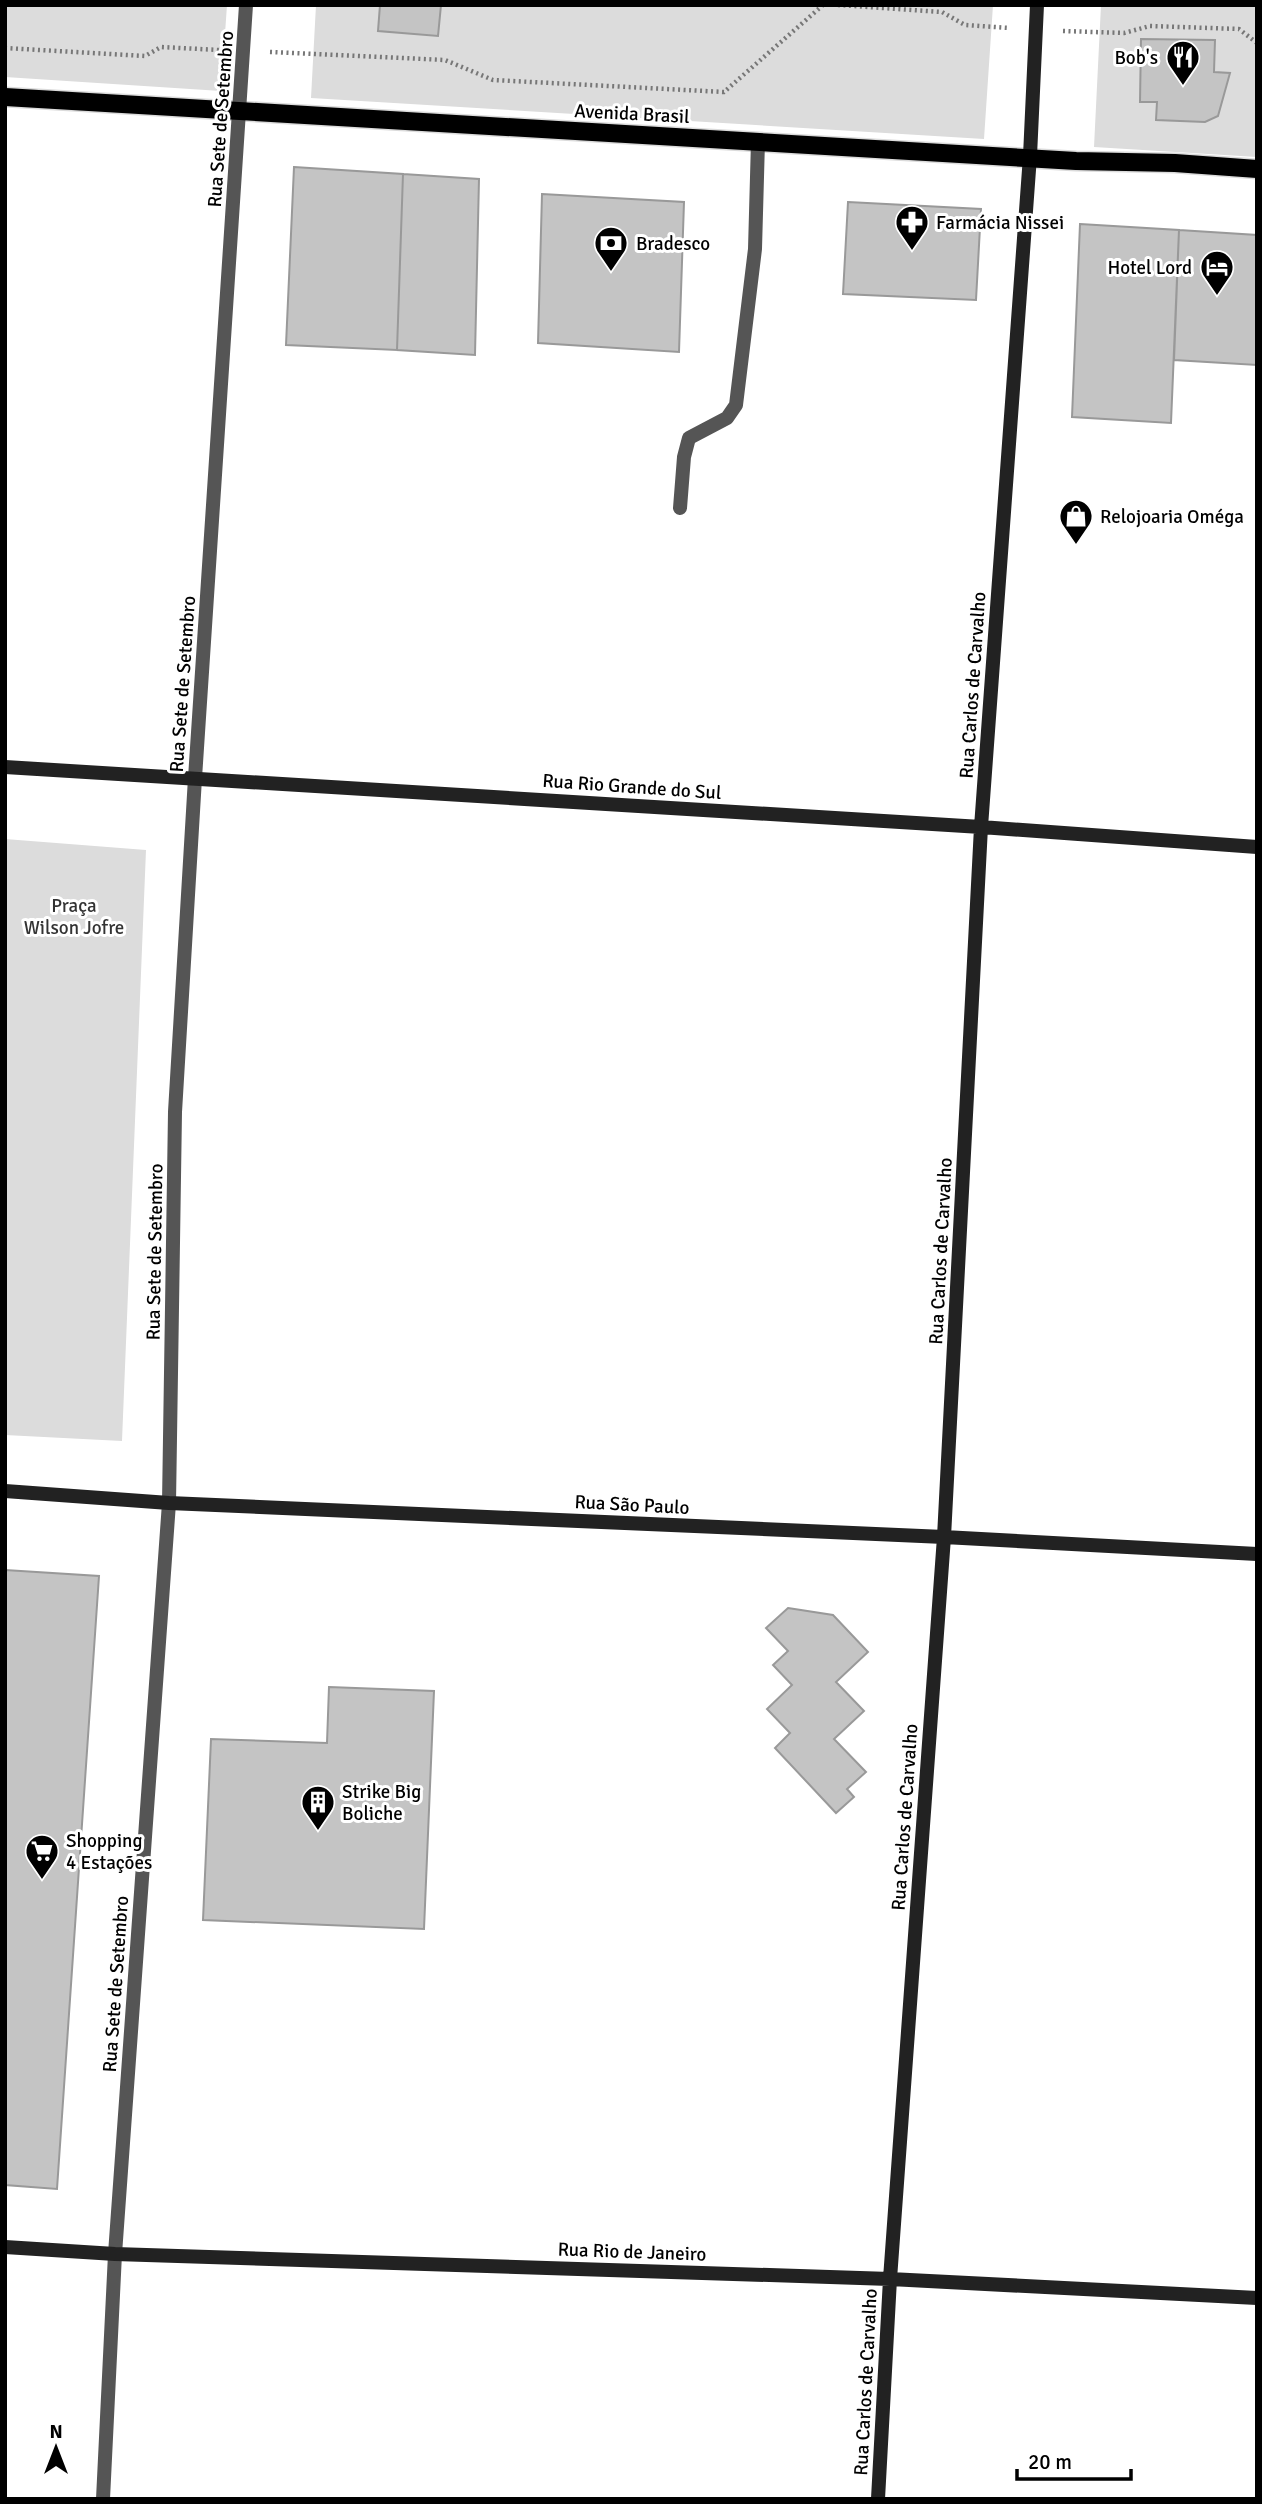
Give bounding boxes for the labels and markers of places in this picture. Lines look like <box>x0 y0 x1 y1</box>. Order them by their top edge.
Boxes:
restaurant icon: Bob's <box>1164 38 1202 87</box>
place label: Bob's <box>1114 46 1158 70</box>
pharmacy icon: Farmácia Nissei <box>893 203 931 252</box>
place label: Farmácia Nissei <box>936 211 1064 235</box>
bank icon: Bradesco <box>592 224 630 273</box>
place label: Bradesco <box>636 232 710 256</box>
hotel icon: Hotel Lord <box>1198 248 1236 297</box>
place label: Hotel Lord <box>1108 256 1192 280</box>
shop icon: Relojoaria Oméga <box>1057 497 1095 546</box>
place label: Relojoaria Oméga <box>1100 505 1244 529</box>
place label: Strike Big Boliche <box>342 1780 421 1826</box>
building icon: Strike Big Boliche <box>299 1783 337 1832</box>
place label: Shopping 4 Estações <box>66 1829 152 1875</box>
supermarket icon: Shopping 4 Estações <box>23 1832 61 1881</box>

